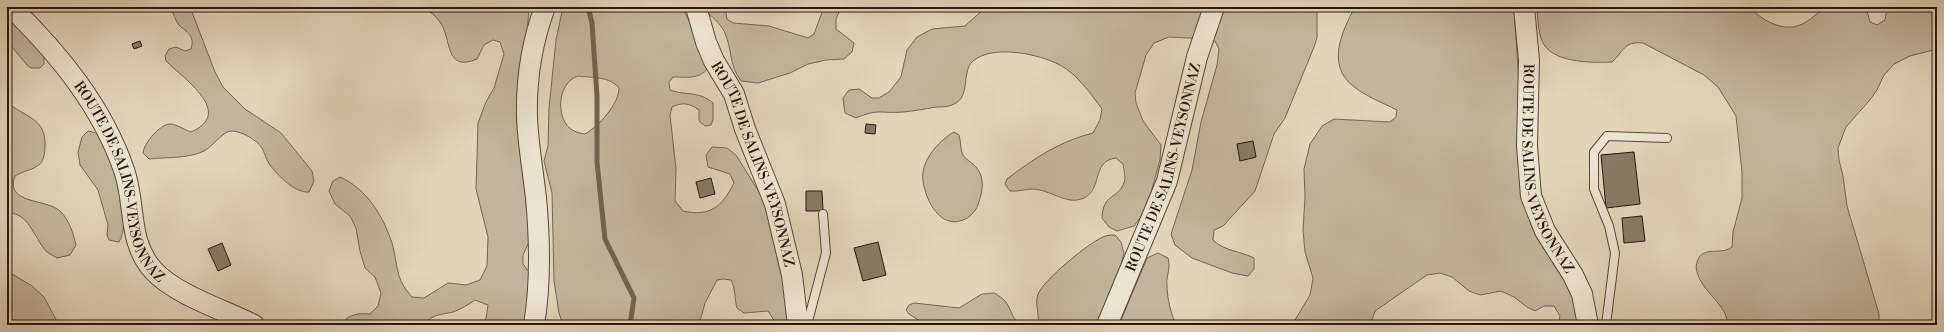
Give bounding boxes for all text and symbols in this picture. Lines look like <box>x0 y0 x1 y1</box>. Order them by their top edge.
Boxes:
street label: ROUTE DE SALINS-VEYSONNAZ <box>706 58 798 269</box>
street label: ROUTE DE SALINS-VEYSONNAZ <box>1122 61 1205 275</box>
street label: ROUTE DE SALINS-VEYSONNAZ <box>1517 63 1578 277</box>
street label: ROUTE DE SALINS-VEYSONNAZ <box>69 78 168 287</box>

